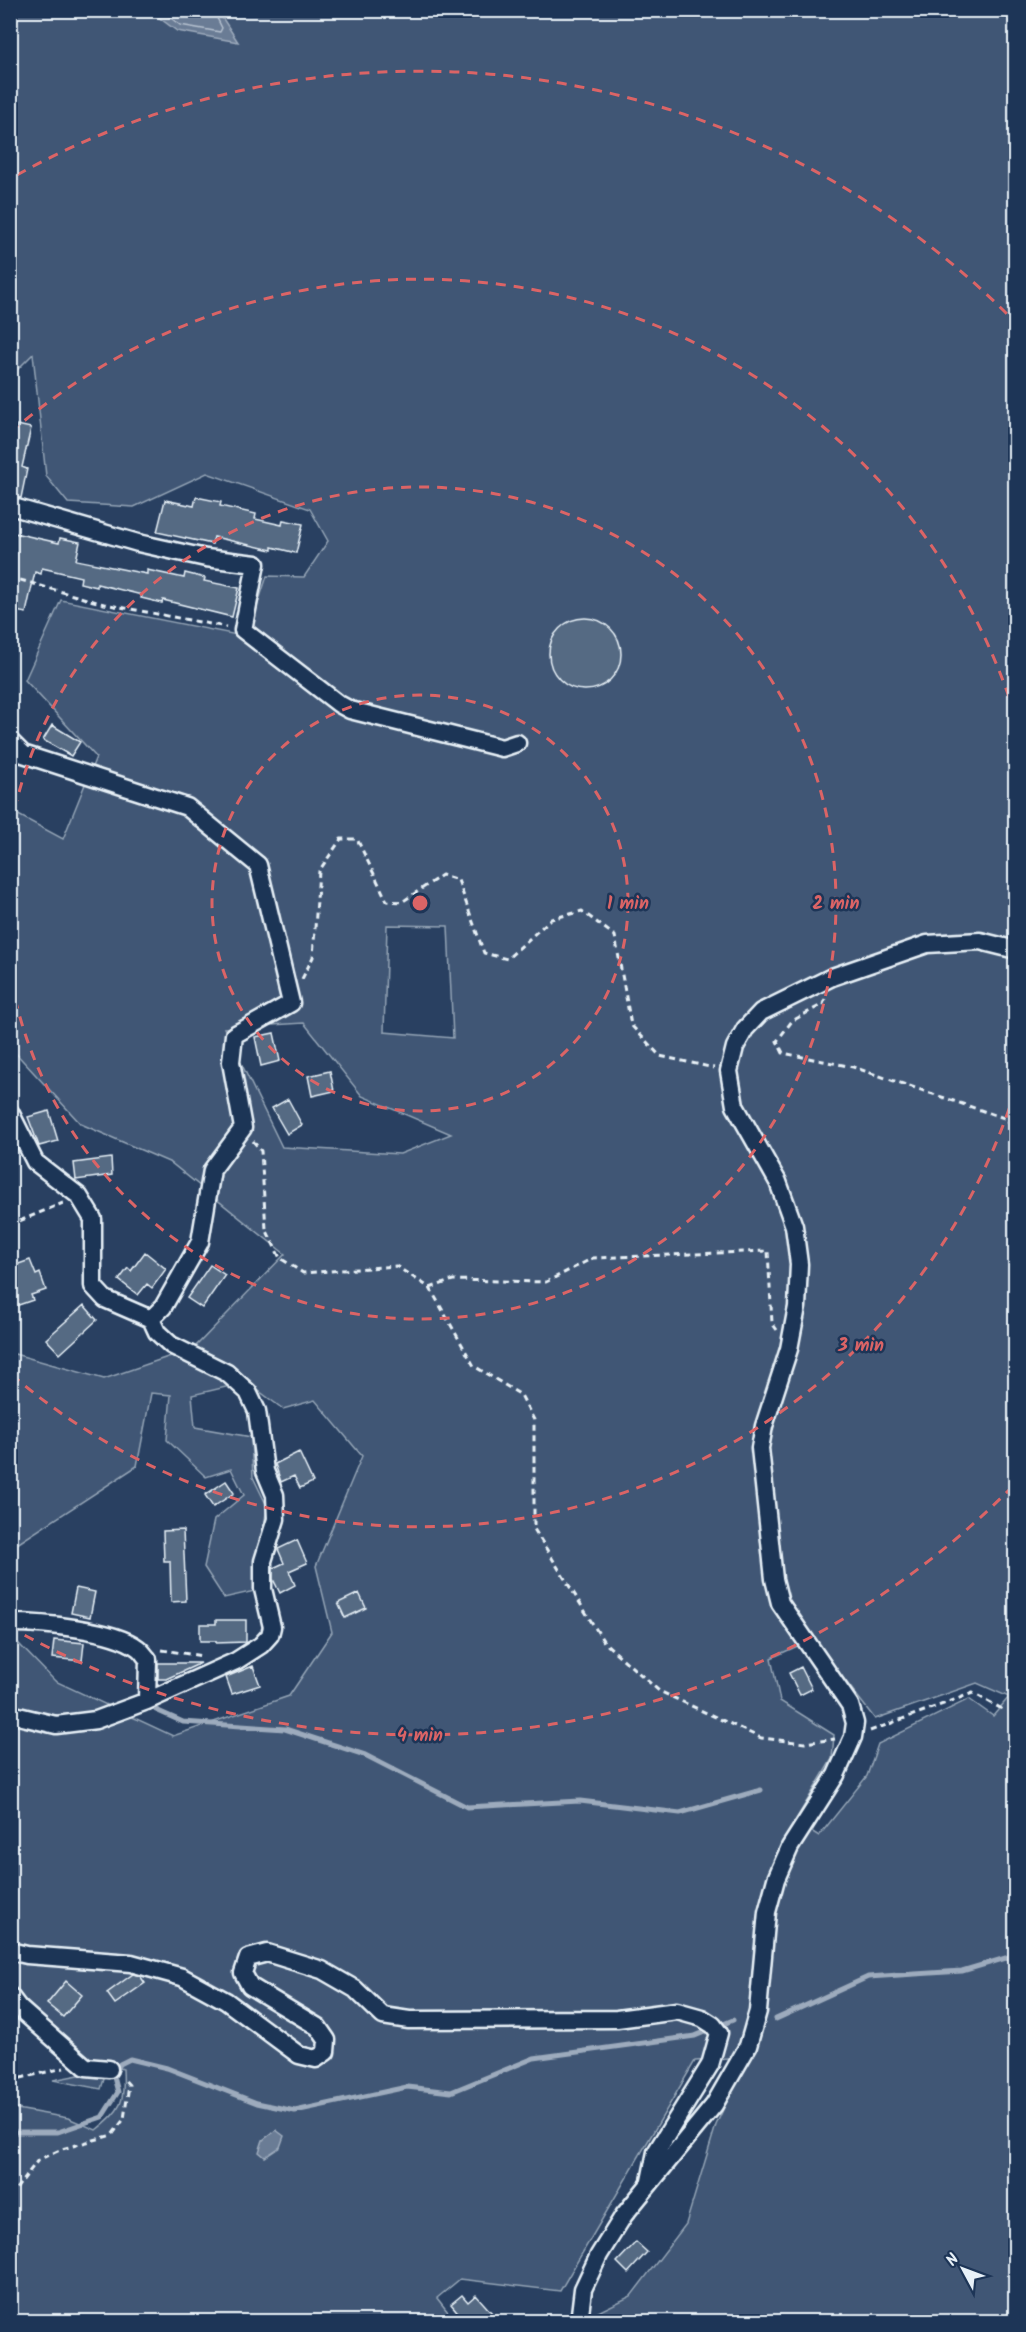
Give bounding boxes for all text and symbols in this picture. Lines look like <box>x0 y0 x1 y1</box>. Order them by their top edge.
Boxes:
text: 1 min <box>607 890 649 919</box>
text: 2 min <box>813 890 859 919</box>
centre of rings <box>410 893 430 913</box>
text: 3 min <box>837 1332 884 1361</box>
text: 4 min <box>397 1722 443 1751</box>
north arrow <box>933 2239 993 2299</box>
text: N <box>940 2248 966 2272</box>

